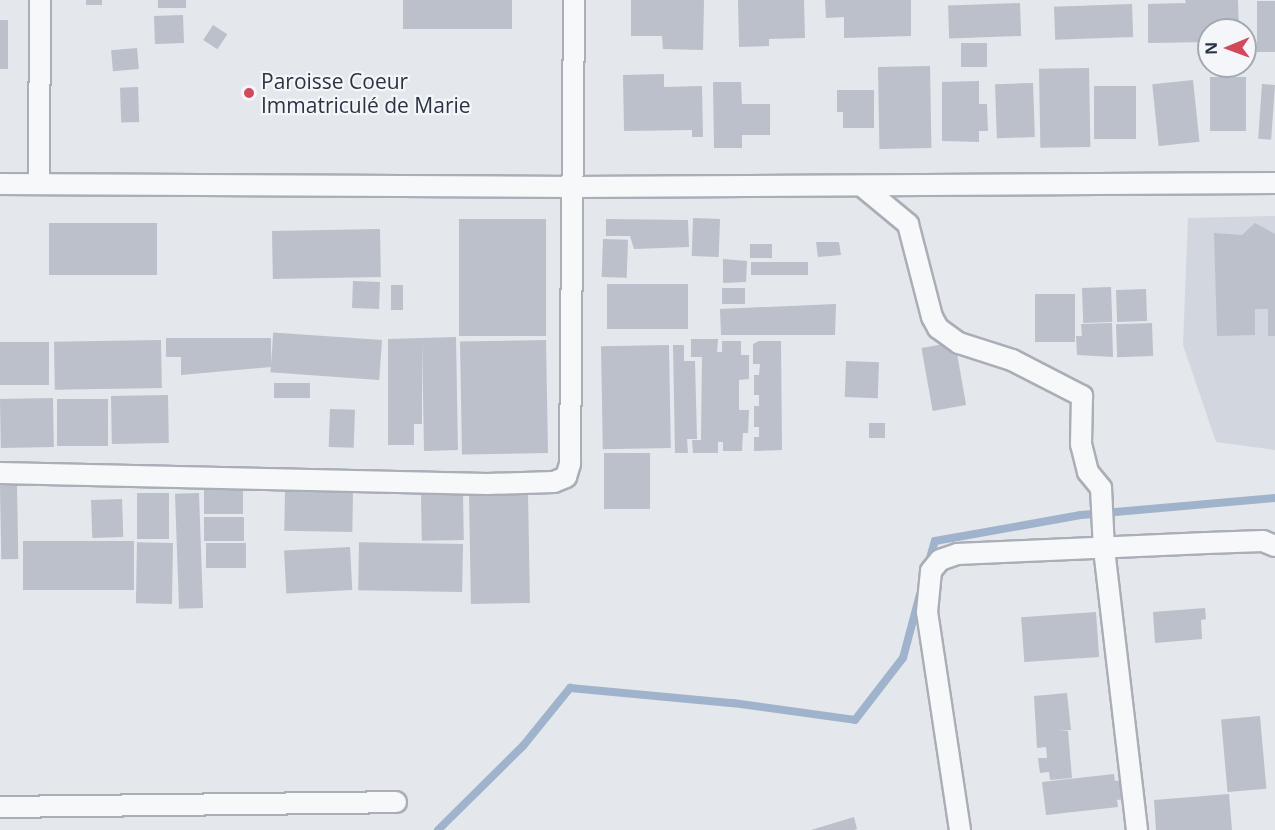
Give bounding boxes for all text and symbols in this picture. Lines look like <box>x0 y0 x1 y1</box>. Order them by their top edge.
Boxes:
north arrow <box>1197 18 1257 78</box>
text: N <box>1200 42 1222 55</box>
place label: Paroisse Coeur Immatriculé de Marie <box>261 68 471 118</box>
marker: Paroisse Coeur Immatriculé de Marie <box>242 86 256 100</box>

